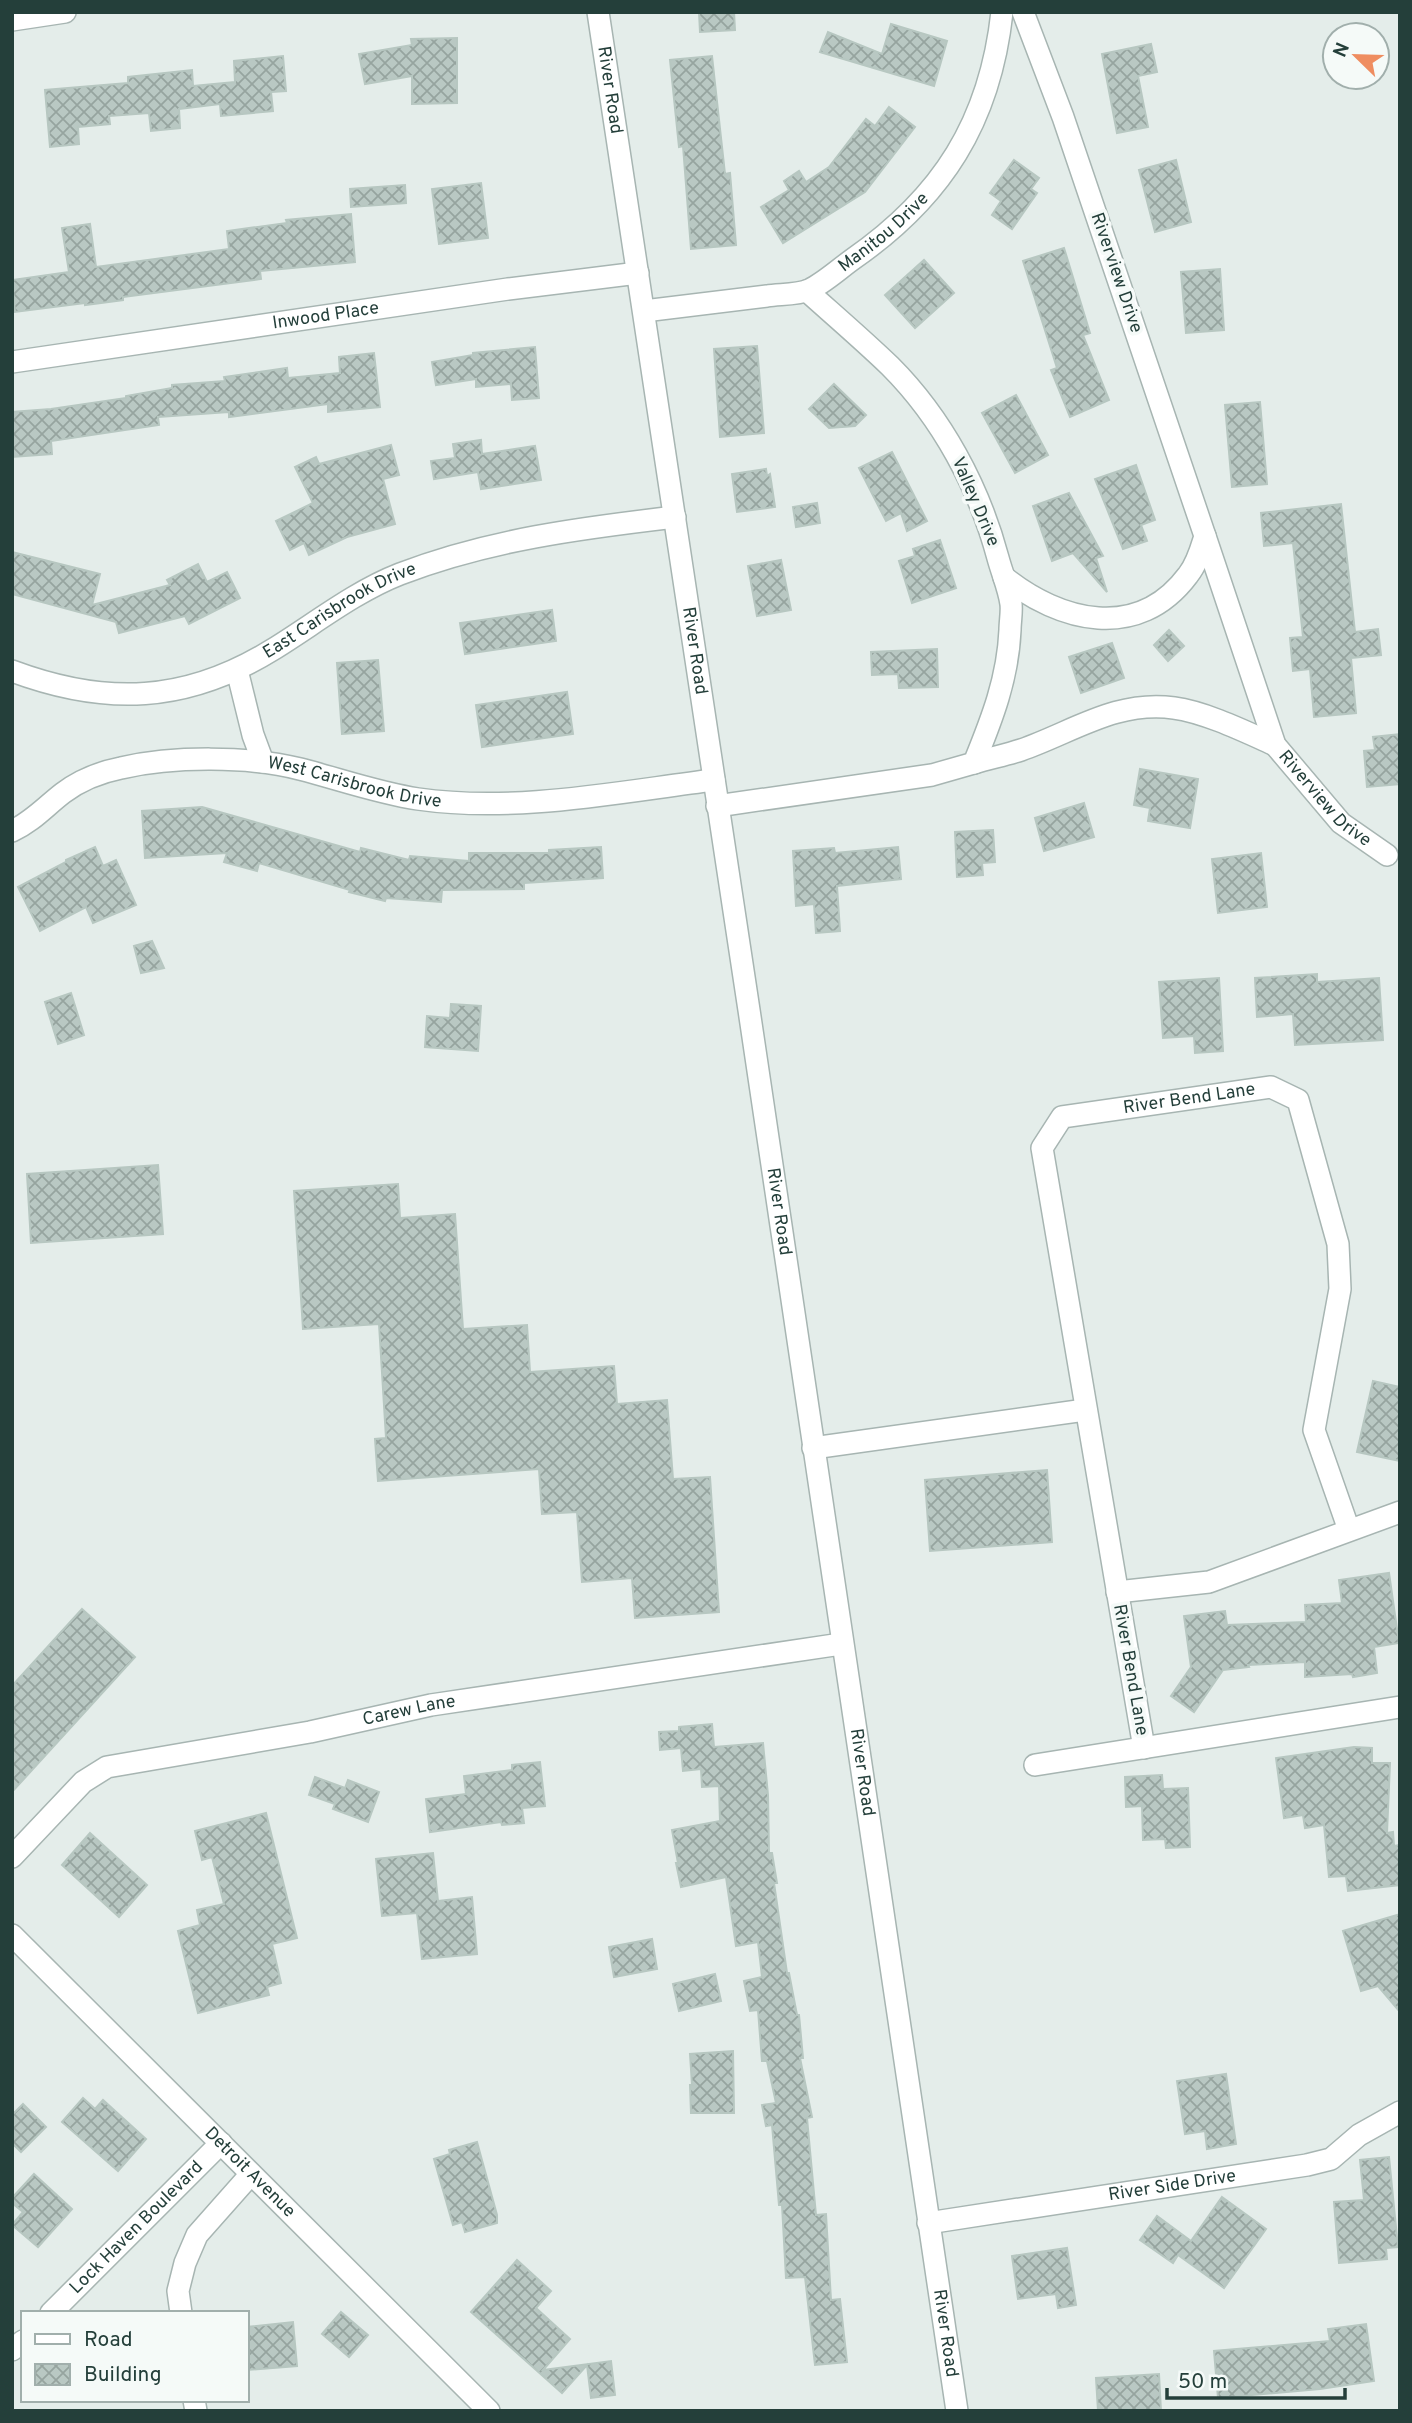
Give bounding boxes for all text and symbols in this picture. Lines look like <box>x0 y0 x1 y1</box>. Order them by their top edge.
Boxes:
north arrow <box>1321 21 1391 91</box>
text: N <box>1328 39 1356 61</box>
street label: River Road <box>592 45 628 136</box>
street label: Manitou Drive <box>834 188 934 277</box>
street label: Riverview Drive <box>1085 210 1147 336</box>
street label: Inwood Place <box>271 297 380 335</box>
street label: Valley Drive <box>946 454 1004 550</box>
street label: East Carisbrook Drive <box>259 557 419 664</box>
street label: River Road <box>677 605 713 696</box>
street label: Riverview Drive <box>1273 746 1376 852</box>
street label: West Carisbrook Drive <box>266 751 443 813</box>
street label: River Bend Lane <box>1122 1078 1257 1120</box>
street label: River Road <box>761 1166 797 1257</box>
street label: River Bend Lane <box>1107 1602 1153 1738</box>
street label: Carew Lane <box>360 1690 457 1731</box>
street label: River Road <box>844 1727 880 1818</box>
street label: Detroit Avenue <box>199 2122 300 2223</box>
street label: Lock Haven Boulevard <box>65 2156 208 2299</box>
street label: River Side Drive <box>1107 2165 1238 2207</box>
street label: River Road <box>928 2288 963 2379</box>
legend <box>21 2311 248 2402</box>
text: Road <box>84 2327 133 2354</box>
scale bar <box>1167 2356 1346 2400</box>
text: Building <box>84 2362 162 2389</box>
text: 50 m <box>1178 2369 1227 2396</box>

